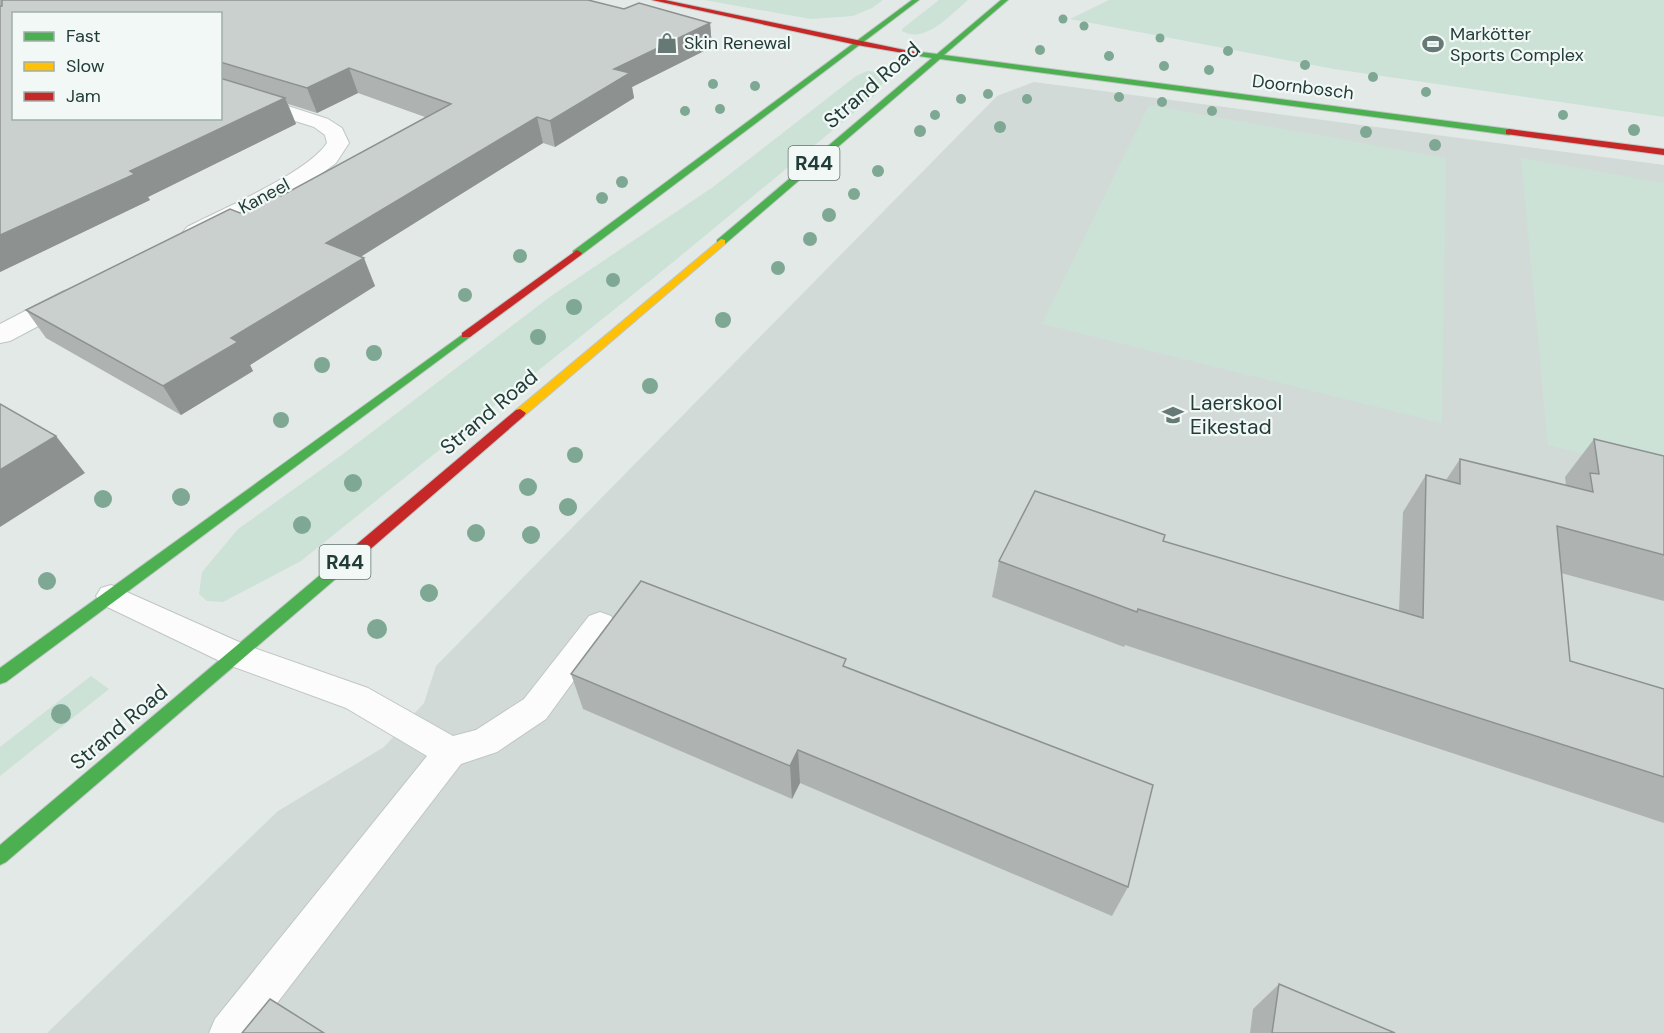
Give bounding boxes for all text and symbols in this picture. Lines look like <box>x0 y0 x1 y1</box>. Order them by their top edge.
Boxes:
legend <box>12 12 222 120</box>
place label: Markötter Sports Complex <box>1450 22 1584 67</box>
text: Fast <box>66 24 101 48</box>
shop icon: Skin Renewal <box>655 31 679 55</box>
place label: Skin Renewal <box>684 31 791 55</box>
sports icon: Markötter Sports Complex <box>1421 32 1445 56</box>
street label: Strand Road <box>818 35 926 135</box>
text: Slow <box>66 54 105 78</box>
street label: Doornbosch <box>1251 69 1355 105</box>
text: Jam <box>66 84 101 108</box>
road number: R44 <box>788 146 840 180</box>
street label: Kaneel <box>234 173 294 219</box>
street label: Strand Road <box>434 363 544 461</box>
place label: Laerskool Eikestad <box>1190 389 1282 441</box>
school or university icon: Laerskool Eikestad <box>1161 403 1185 427</box>
road number: R44 <box>320 545 370 579</box>
street label: Strand Road <box>64 678 174 776</box>

